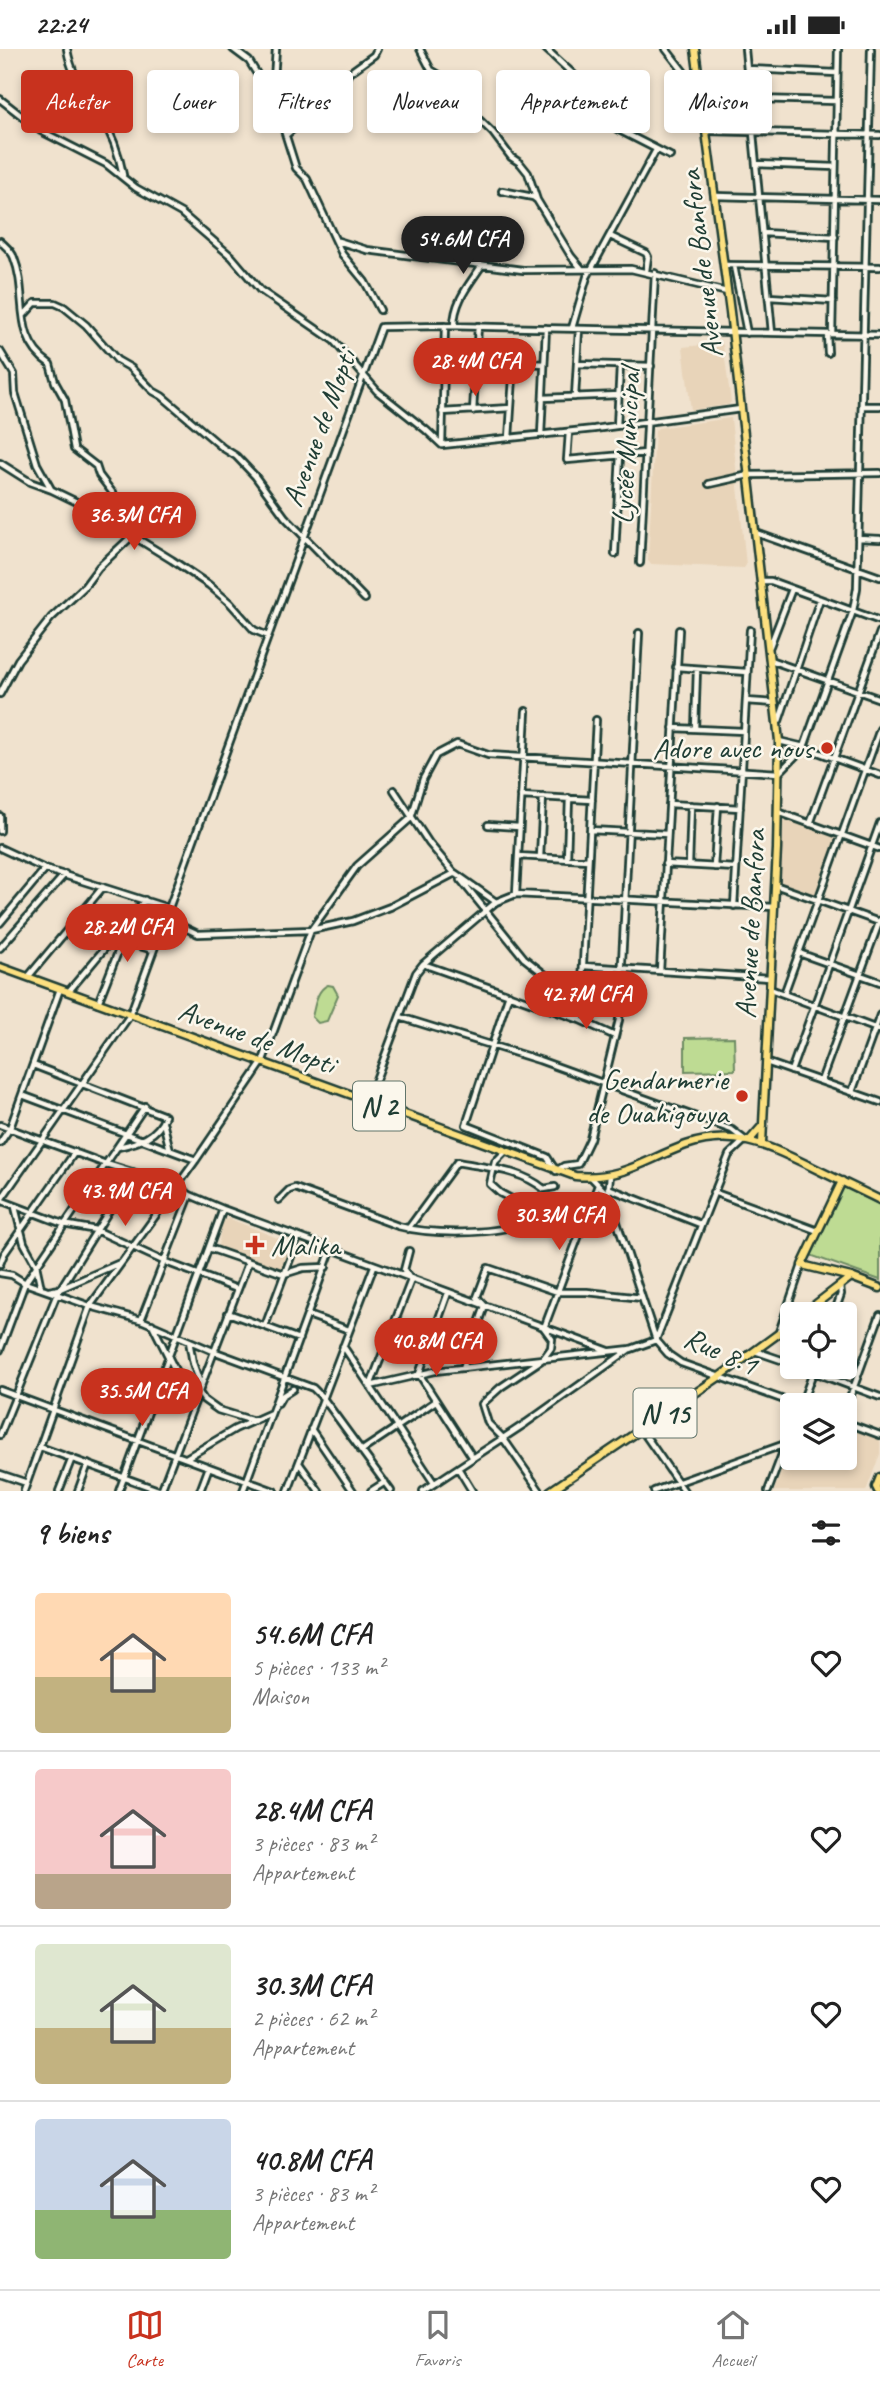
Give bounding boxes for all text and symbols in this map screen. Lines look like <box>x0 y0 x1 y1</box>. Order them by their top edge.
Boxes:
text: 22:24 <box>35 8 87 41</box>
chip: Acheter <box>21 70 133 133</box>
chip: Louer <box>147 70 239 133</box>
chip: Filtres <box>253 70 353 133</box>
chip: Nouveau <box>367 70 482 133</box>
chip: Appartement <box>496 70 650 133</box>
chip: Maison <box>664 70 772 133</box>
street label: Avenue de Banfora <box>670 166 731 360</box>
pin: 54.6M CFA <box>383 217 543 276</box>
text: 54.6M CFA <box>417 224 509 253</box>
pin: 28.4M CFA <box>395 339 555 398</box>
street label: Avenue de Mopti <box>273 341 366 512</box>
text: 28.4M CFA <box>429 346 521 375</box>
street label: Lycée Municipal <box>603 362 649 525</box>
pin: 36.3M CFA <box>54 493 214 552</box>
text: 36.3M CFA <box>88 500 180 529</box>
place label: Adore avec nous <box>652 729 816 767</box>
marker: Adore avec nous <box>819 740 835 756</box>
street label: Avenue de Banfora <box>726 827 774 1020</box>
pin: 28.2M CFA <box>47 905 207 964</box>
text: 28.2M CFA <box>81 912 173 941</box>
pin: 42.7M CFA <box>506 971 666 1031</box>
text: 42.7M CFA <box>540 979 632 1008</box>
street label: Avenue de Mopti <box>173 991 344 1084</box>
place label: Gendarmerie de Ouahigouya <box>586 1060 730 1132</box>
road number: N 2 <box>353 1081 405 1131</box>
marker: Gendarmerie de Ouahigouya <box>734 1088 750 1104</box>
pin: 43.9M CFA <box>45 1169 205 1228</box>
text: 43.9M CFA <box>80 1176 170 1205</box>
pin: 30.3M CFA <box>479 1193 639 1252</box>
text: 30.3M CFA <box>513 1200 605 1229</box>
place label: Malika <box>271 1226 342 1264</box>
marker: Malika <box>245 1235 265 1255</box>
map controls <box>780 1302 857 1470</box>
button: locate <box>780 1302 857 1379</box>
street label: Rue 8.1 <box>678 1318 765 1384</box>
pin: 40.8M CFA <box>356 1319 516 1378</box>
text: 40.8M CFA <box>390 1326 482 1355</box>
pin: 35.5M CFA <box>62 1369 222 1428</box>
text: 35.5M CFA <box>97 1376 187 1405</box>
road number: N 15 <box>634 1389 696 1437</box>
button: layers <box>780 1393 857 1470</box>
text: 9 biens <box>35 1514 109 1552</box>
icon: filters <box>807 1514 845 1552</box>
text: 54.6M CFA <box>252 1615 371 1653</box>
icon: home <box>91 1621 175 1705</box>
icon: heart <box>807 1644 845 1682</box>
text: 5 pièces · 133 m² <box>252 1653 384 1682</box>
text: Maison <box>252 1682 309 1711</box>
text: 28.4M CFA <box>252 1791 371 1829</box>
icon: home <box>91 1797 175 1881</box>
icon: heart <box>807 1820 845 1858</box>
text: 3 pièces · 83 m² <box>252 1829 374 1858</box>
text: Appartement <box>252 1858 354 1887</box>
text: 30.3M CFA <box>252 1966 371 2004</box>
icon: home <box>91 1972 175 2056</box>
icon: heart <box>807 1995 845 2033</box>
text: 2 pièces · 62 m² <box>252 2004 374 2033</box>
text: Appartement <box>252 2033 354 2062</box>
text: 40.8M CFA <box>252 2141 371 2179</box>
icon: home <box>91 2147 175 2231</box>
icon: heart <box>807 2170 845 2208</box>
text: 3 pièces · 83 m² <box>252 2179 374 2208</box>
text: Appartement <box>252 2208 354 2237</box>
tab: Carte <box>126 2306 164 2372</box>
tab: Favoris <box>415 2306 460 2372</box>
tab: Accueil <box>712 2306 754 2372</box>

